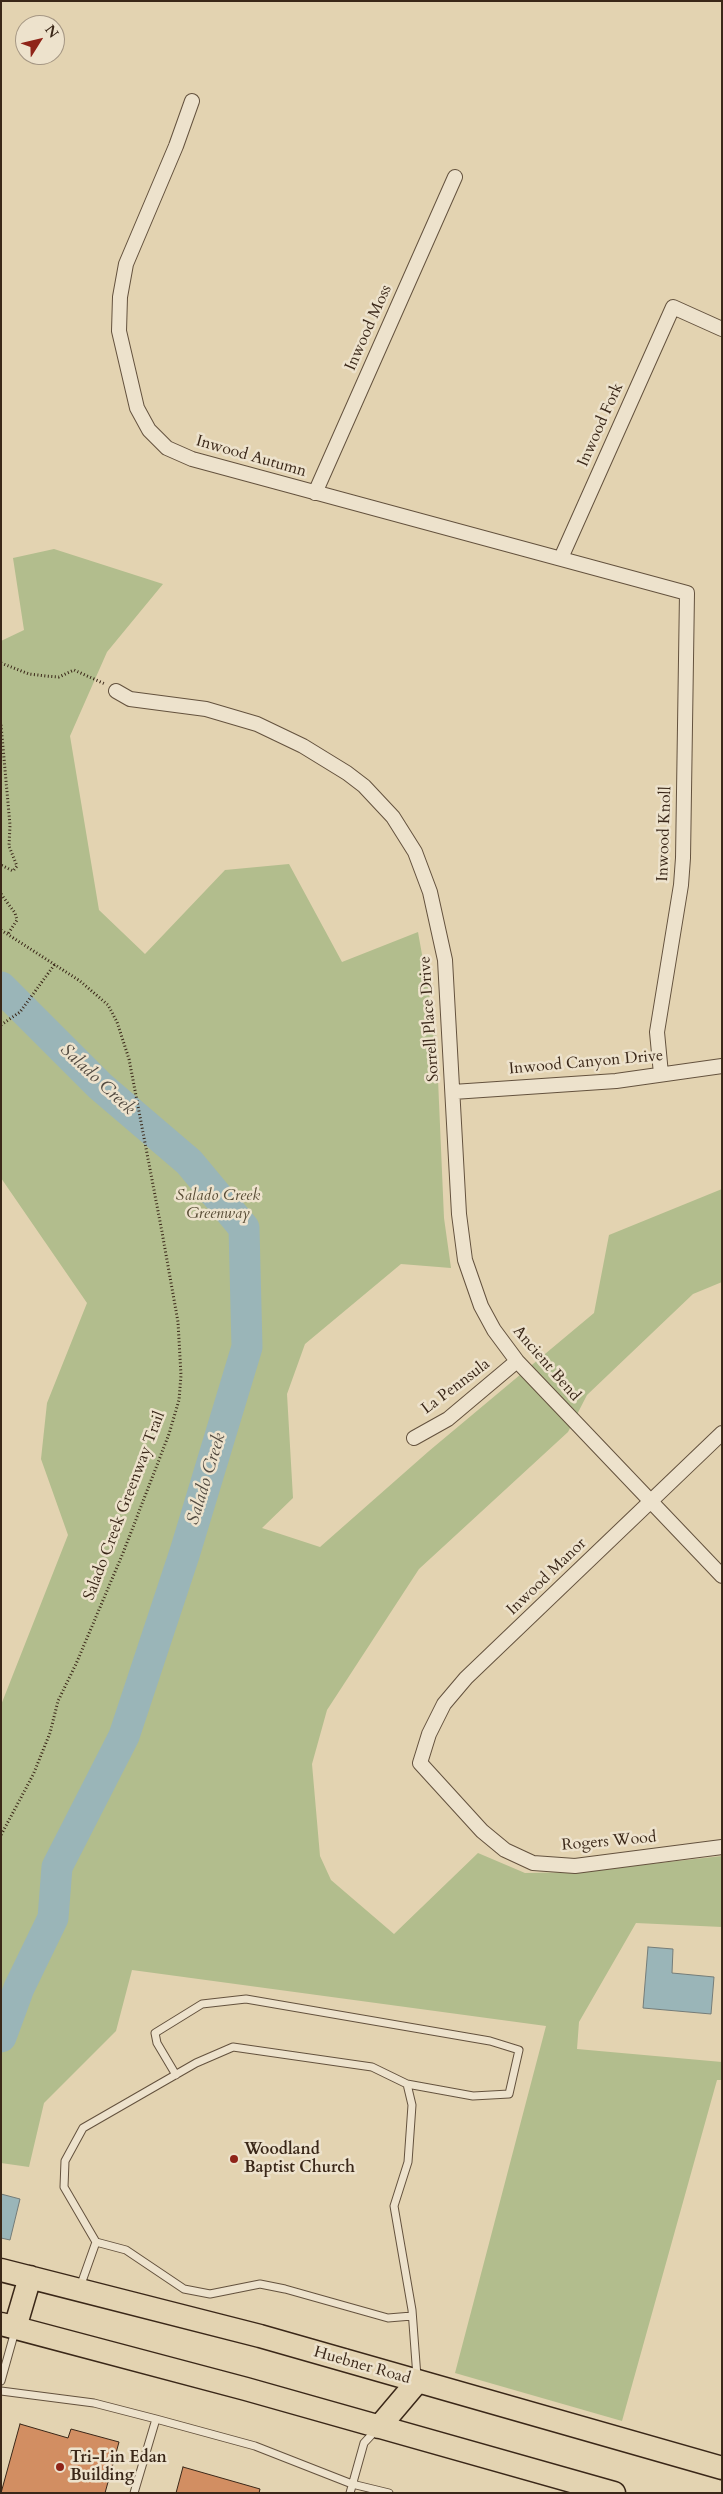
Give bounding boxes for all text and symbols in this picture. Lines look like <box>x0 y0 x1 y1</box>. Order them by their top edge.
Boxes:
north arrow <box>15 15 65 65</box>
text: N <box>40 21 63 42</box>
street label: Inwood Moss <box>342 282 396 374</box>
street label: Inwood Fork <box>574 380 628 470</box>
street label: Inwood Autumn <box>194 432 308 482</box>
street label: Inwood Knoll <box>654 786 676 882</box>
street label: Sorrell Place Drive <box>416 955 444 1083</box>
water label: Salado Creek <box>55 1040 139 1120</box>
street label: Inwood Canyon Drive <box>508 1047 664 1079</box>
park label: Salado Creek Greenway <box>176 1186 260 1224</box>
street label: Ancient Bend <box>508 1322 584 1406</box>
street label: La Pennsula <box>418 1355 494 1419</box>
street label: Salado Creek Greenway Trail <box>80 1409 170 1603</box>
water label: Salado Creek <box>183 1431 231 1527</box>
street label: Inwood Manor <box>503 1534 591 1620</box>
street label: Rogers Wood <box>561 1828 657 1856</box>
place label: Woodland Baptist Church <box>244 2140 355 2178</box>
marker: Woodland Baptist Church <box>228 2153 240 2165</box>
street label: Huebner Road <box>311 2343 413 2389</box>
place label: Tri-Lin Edan Building <box>70 2448 167 2486</box>
marker: Tri-Lin Edan Building <box>54 2461 66 2473</box>

